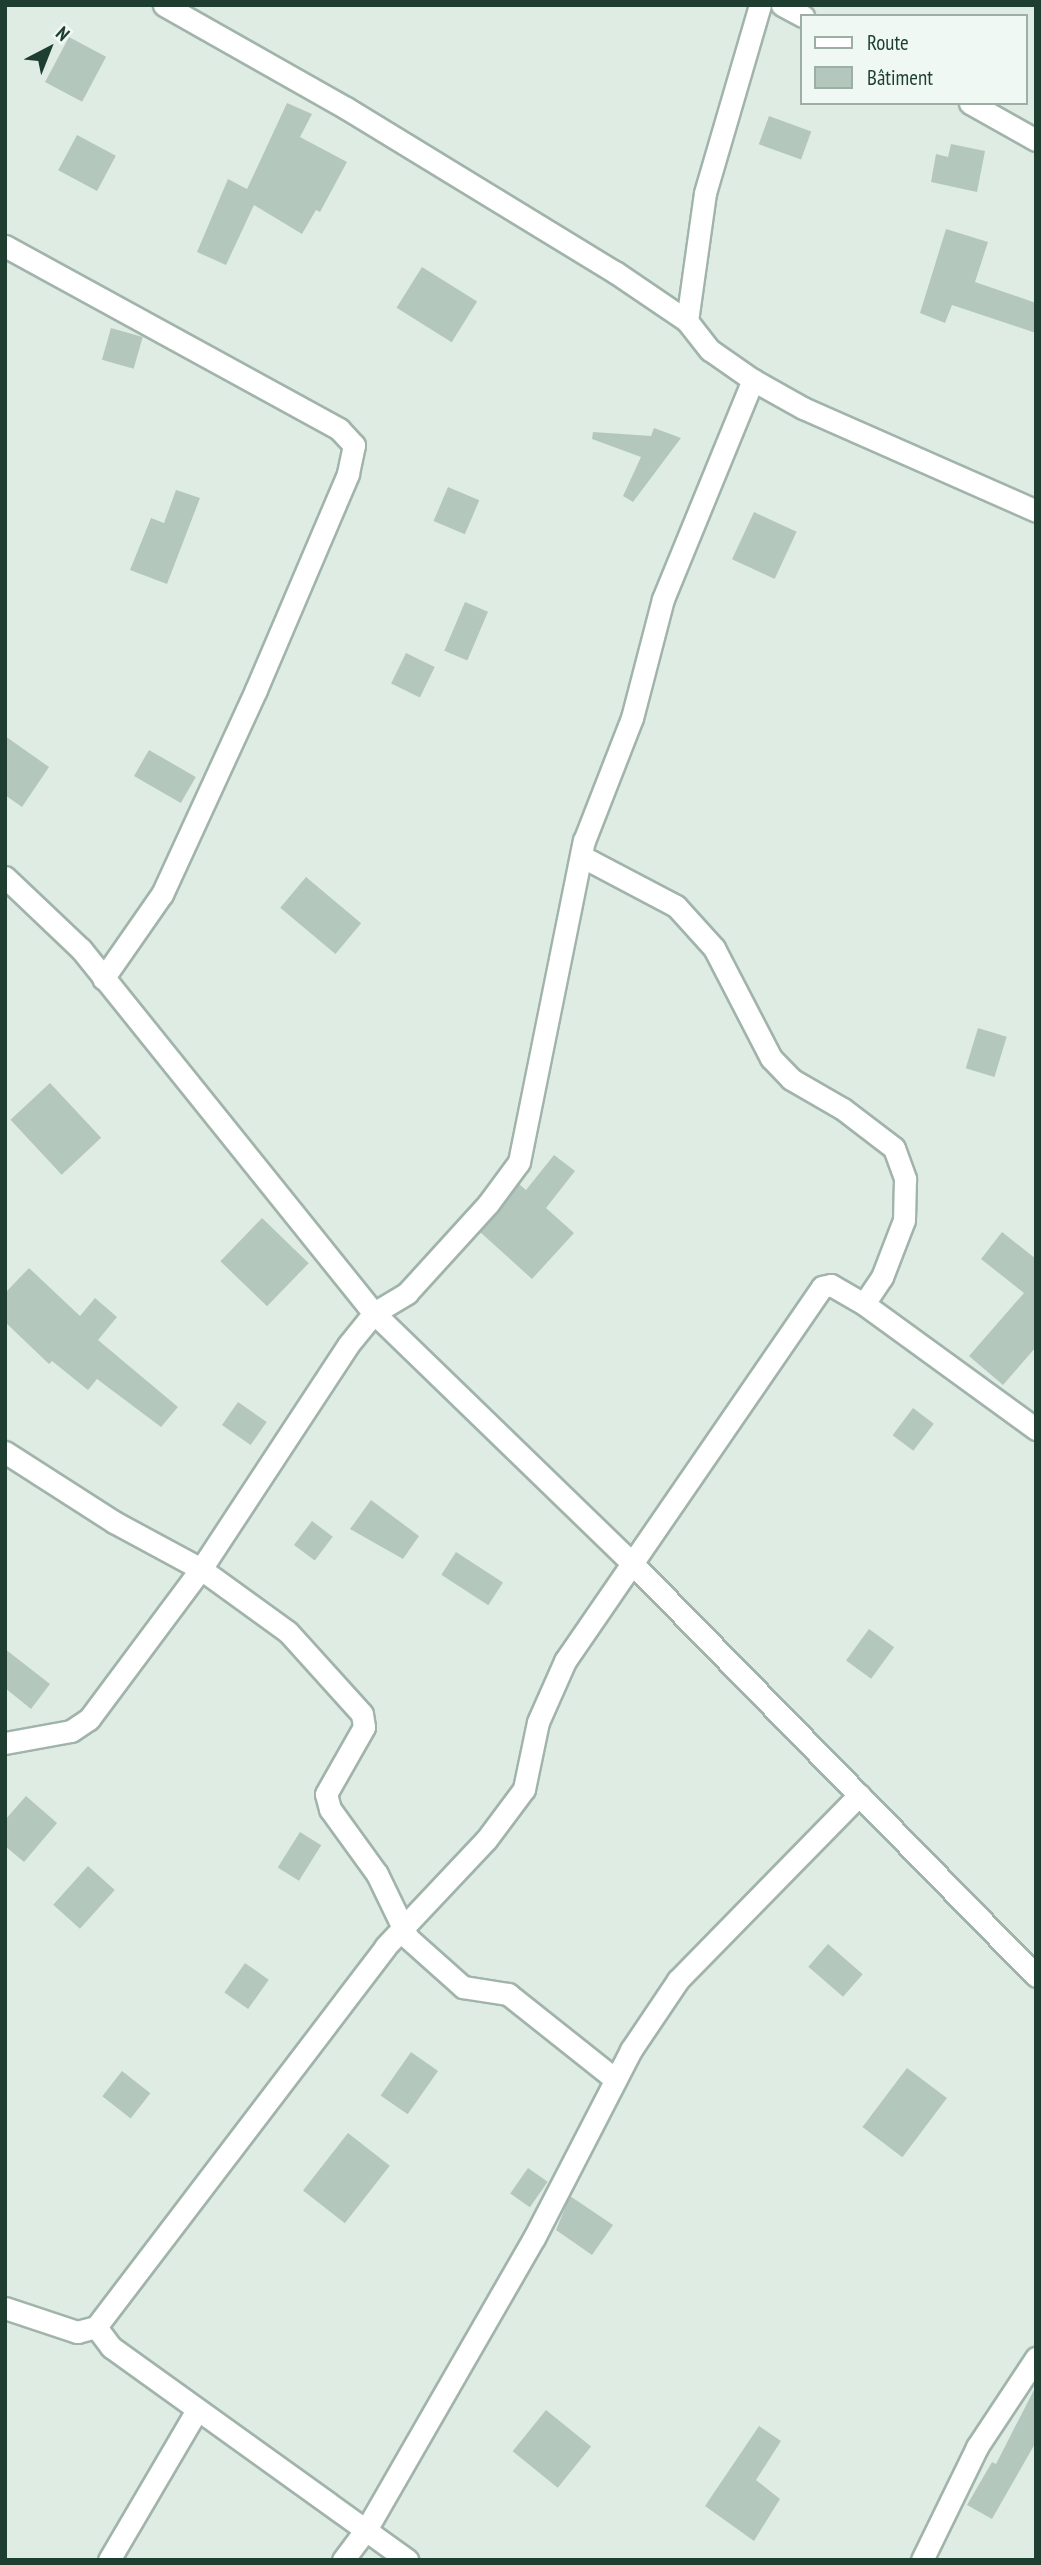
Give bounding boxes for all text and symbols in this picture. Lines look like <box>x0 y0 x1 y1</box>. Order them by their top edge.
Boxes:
north arrow <box>14 14 84 84</box>
legend <box>800 14 1027 105</box>
text: N <box>51 21 75 46</box>
text: Route <box>867 29 909 56</box>
text: Bâtiment <box>867 64 933 91</box>

